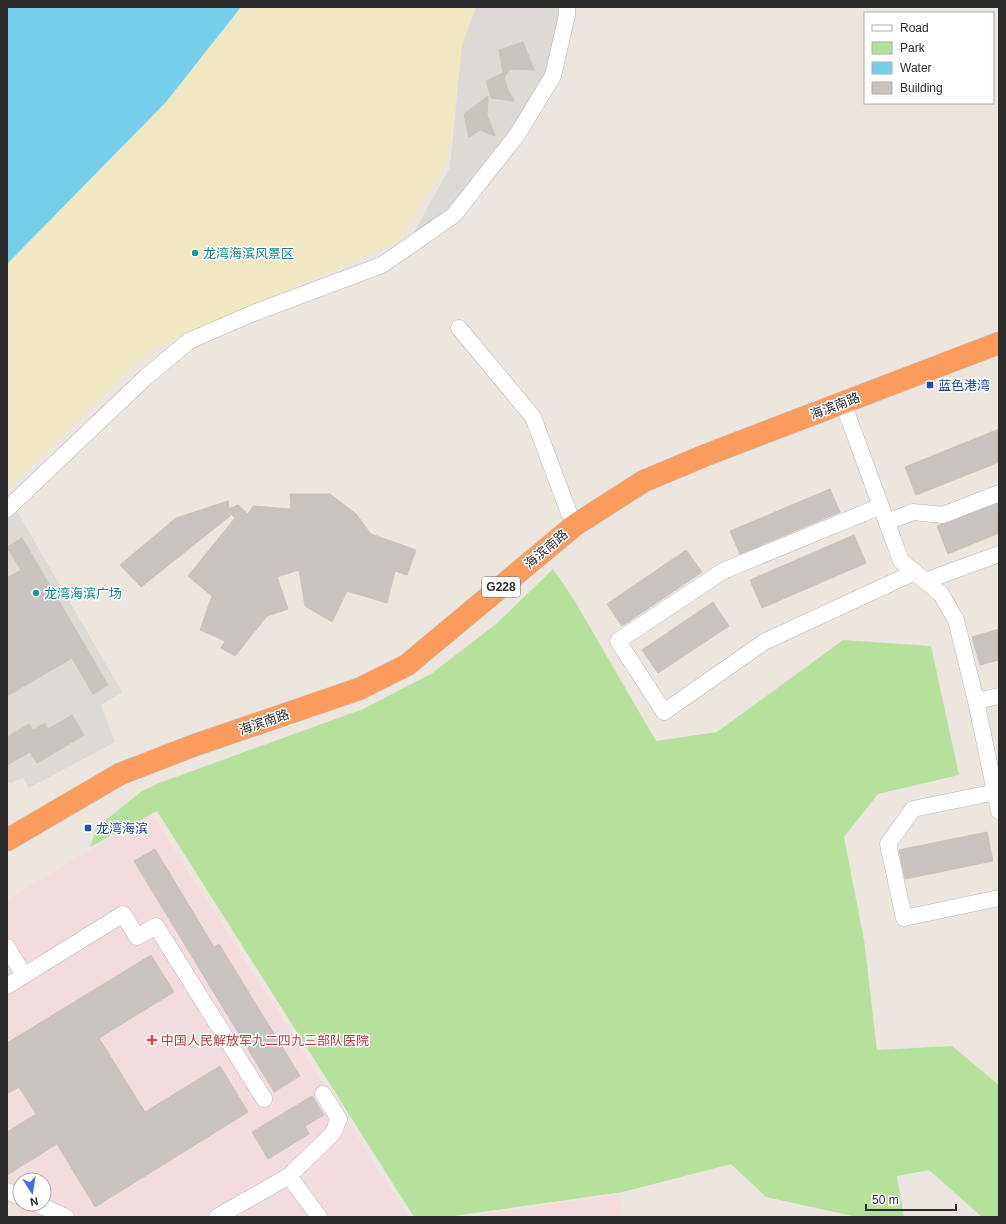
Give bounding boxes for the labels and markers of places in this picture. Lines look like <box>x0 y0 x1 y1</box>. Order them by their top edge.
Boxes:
place label: 龙湾海滨风景区 <box>203 246 294 261</box>
marker: 龙湾海滨风景区 <box>190 248 200 258</box>
place label: 蓝色港湾 <box>938 378 990 393</box>
marker: 蓝色港湾 <box>925 380 935 390</box>
place label: 龙湾海滨广场 <box>44 586 122 601</box>
marker: 龙湾海滨广场 <box>31 588 41 598</box>
place label: 龙湾海滨 <box>96 821 148 836</box>
marker: 龙湾海滨 <box>83 823 93 833</box>
place label: 中国人民解放军九二四九三部队医院 <box>161 1033 369 1048</box>
marker: 中国人民解放军九二四九三部队医院 <box>146 1034 158 1046</box>

